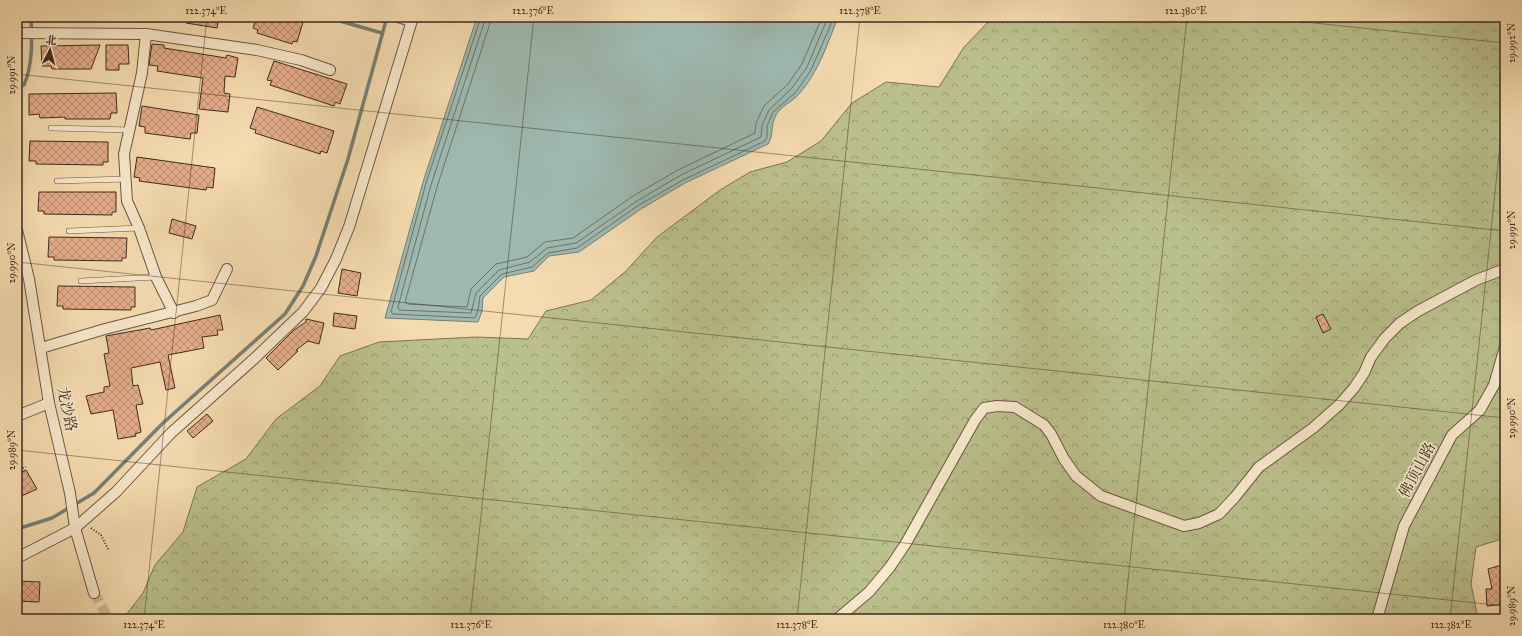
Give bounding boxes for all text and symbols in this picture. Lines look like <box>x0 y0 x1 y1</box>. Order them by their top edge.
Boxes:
text: 122.374°E <box>185 5 227 17</box>
text: 122.376°E <box>512 5 554 17</box>
text: 122.378°E <box>839 5 881 17</box>
text: 122.380°E <box>1165 5 1207 17</box>
text: 29.992°N <box>1506 22 1518 63</box>
north arrow <box>30 30 70 70</box>
text: 北 <box>45 34 57 48</box>
text: 29.991°N <box>6 55 18 95</box>
text: 29.991°N <box>1506 210 1518 250</box>
text: 29.990°N <box>6 242 18 284</box>
street label: 龙沙路 <box>54 385 80 433</box>
text: 29.990°N <box>1506 397 1518 439</box>
text: 29.989°N <box>6 429 18 470</box>
street label: 佛顶山路 <box>1395 439 1439 501</box>
text: 29.989°N <box>1506 585 1518 626</box>
text: 122.374°E <box>123 619 165 631</box>
text: 122.376°E <box>450 619 492 631</box>
text: 122.378°E <box>776 619 818 631</box>
text: 122.380°E <box>1103 619 1145 631</box>
text: 122.382°E <box>1430 619 1472 631</box>

